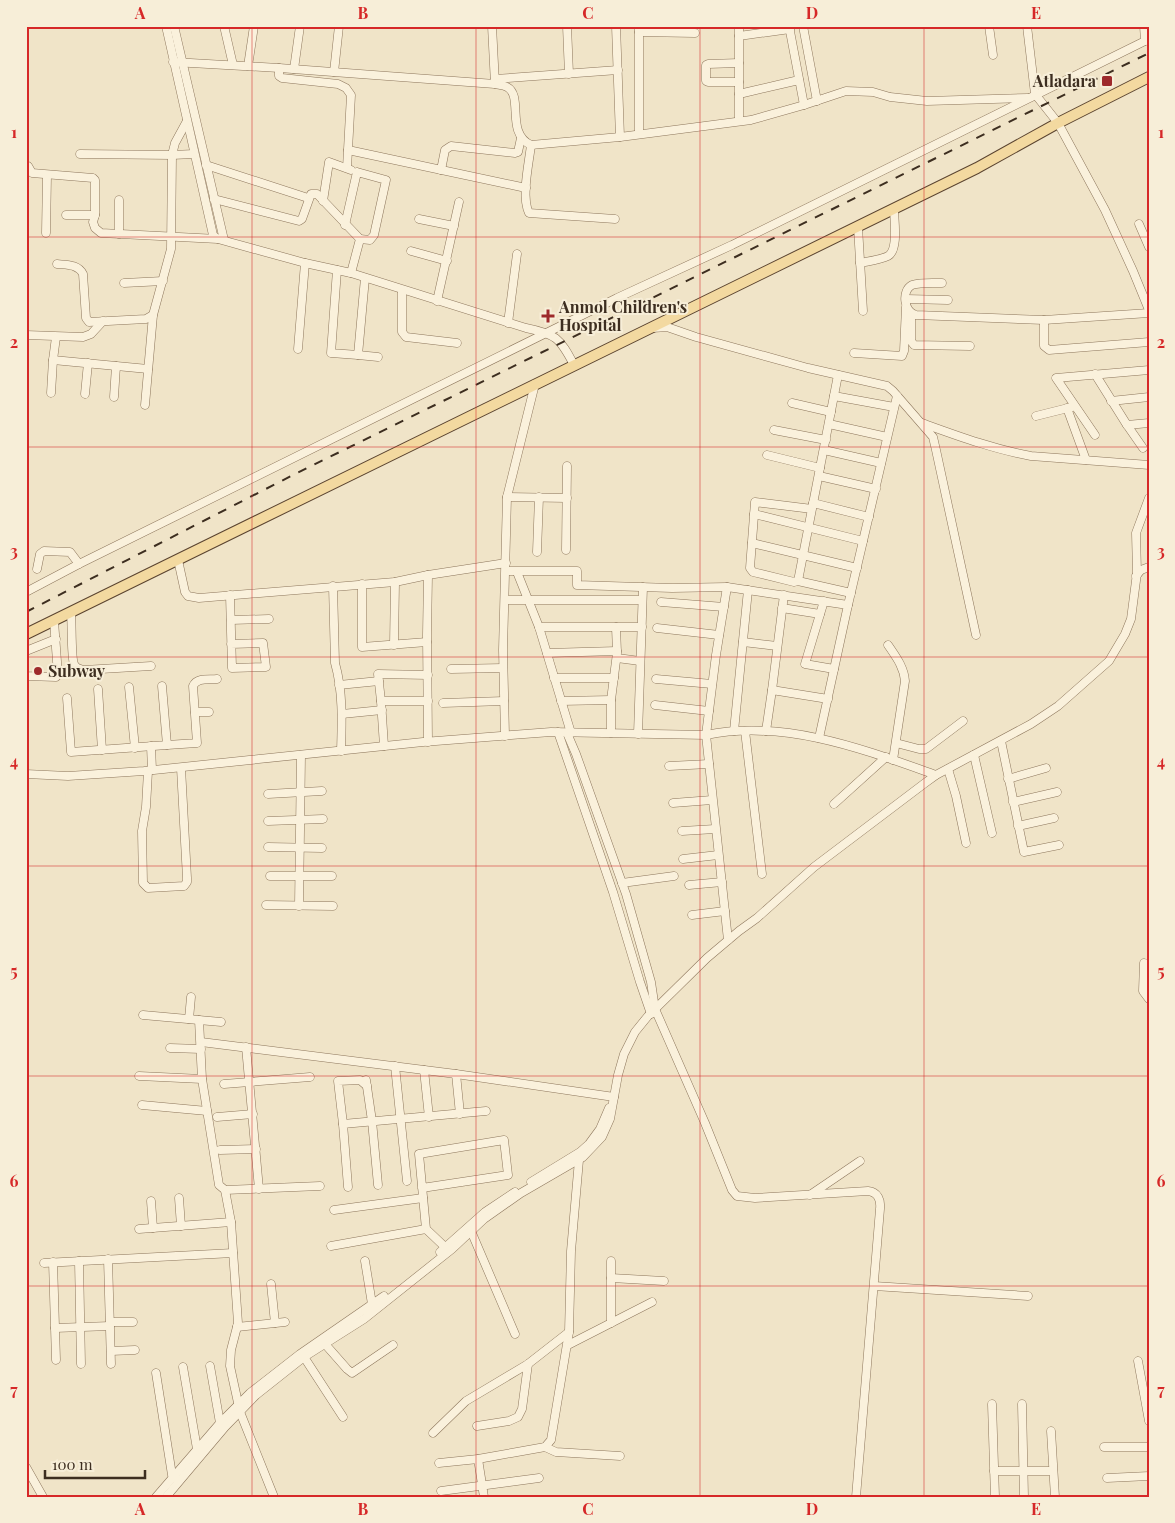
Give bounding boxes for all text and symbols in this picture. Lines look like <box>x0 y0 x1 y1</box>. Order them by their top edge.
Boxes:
text: A <box>134 2 146 23</box>
text: B <box>358 2 369 23</box>
text: C <box>582 2 594 23</box>
text: D <box>806 2 818 23</box>
text: E <box>1031 2 1041 23</box>
place label: Atladara <box>1032 70 1097 91</box>
marker: Atladara <box>1100 74 1114 88</box>
text: 1 <box>11 121 17 142</box>
text: 1 <box>1158 121 1164 142</box>
place label: Anmol Children's Hospital <box>558 296 687 335</box>
marker: Anmol Children's Hospital <box>541 309 555 323</box>
text: 2 <box>10 331 18 352</box>
text: 2 <box>1157 331 1165 352</box>
text: 3 <box>10 540 18 561</box>
text: 3 <box>1157 540 1165 561</box>
place label: Subway <box>48 660 106 681</box>
marker: Subway <box>32 665 44 677</box>
text: 4 <box>10 750 18 771</box>
text: 4 <box>1157 750 1165 771</box>
text: 5 <box>10 960 18 981</box>
text: 5 <box>1157 960 1165 981</box>
text: 6 <box>10 1170 19 1191</box>
text: 6 <box>1157 1170 1166 1191</box>
text: 7 <box>10 1379 18 1400</box>
text: 7 <box>1157 1379 1165 1400</box>
scale bar <box>45 1448 145 1480</box>
text: 100 m <box>52 1454 93 1474</box>
text: A <box>134 1498 146 1519</box>
text: B <box>358 1498 369 1519</box>
text: C <box>582 1498 594 1519</box>
text: D <box>806 1498 818 1519</box>
text: E <box>1031 1498 1041 1519</box>

